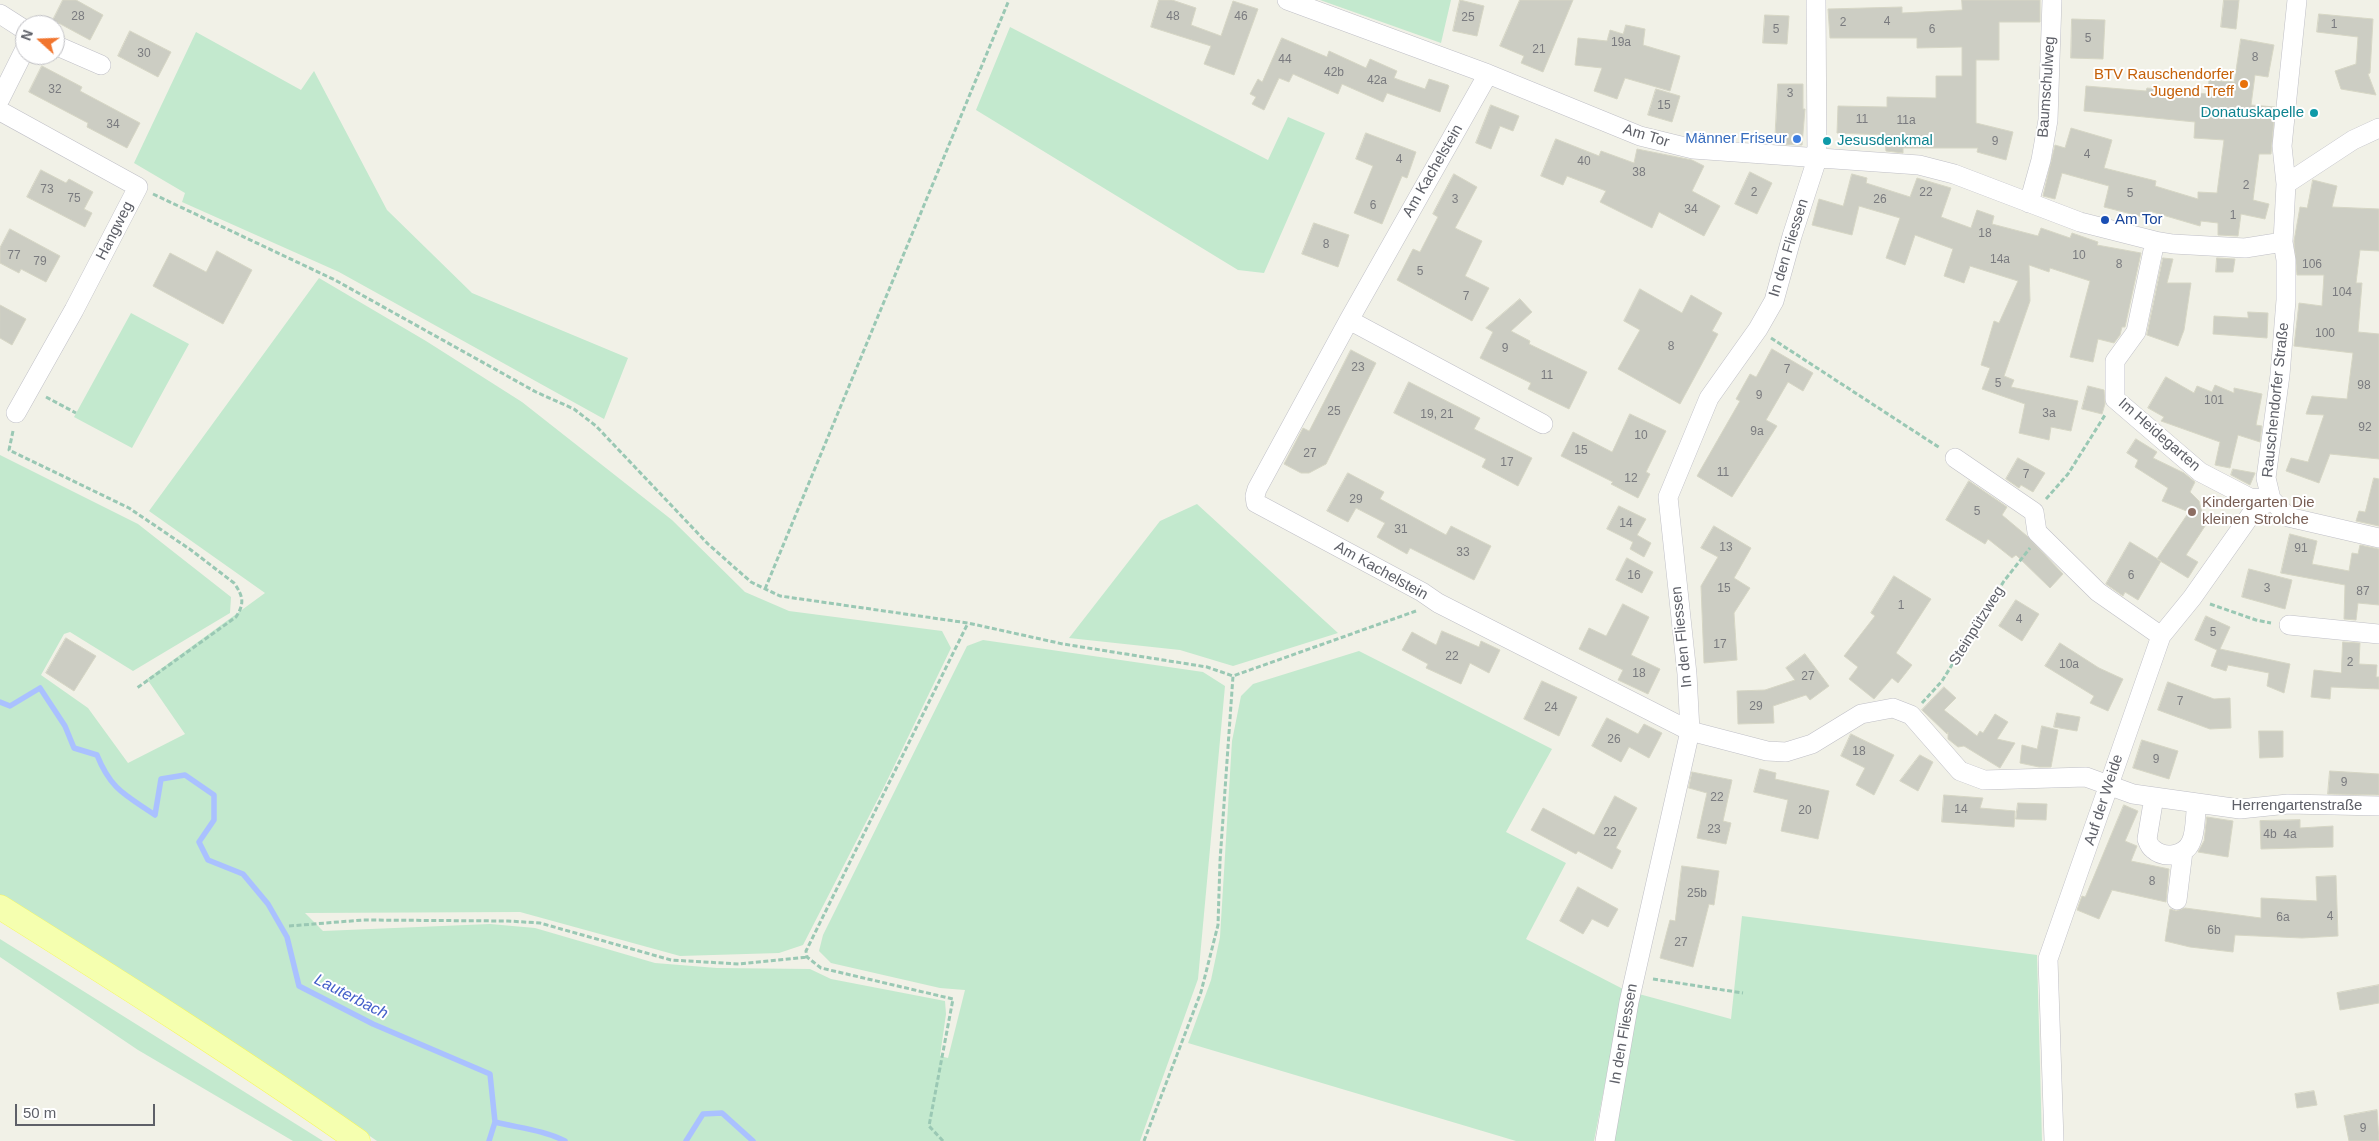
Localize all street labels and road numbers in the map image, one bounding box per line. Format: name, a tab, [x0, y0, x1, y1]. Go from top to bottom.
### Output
street label: Baumschulweg	[2034, 36, 2060, 138]
street label: Am Tor	[1621, 120, 1671, 152]
street label: Am Kachelstein	[1399, 121, 1467, 221]
street label: In den Fliessen	[1766, 197, 1812, 299]
street label: Hangweg	[93, 199, 137, 263]
street label: Rauschendorfer Straße	[2259, 322, 2293, 478]
street label: Im Heidegarten	[2114, 395, 2204, 475]
street label: Am Kachelstein	[1331, 538, 1431, 604]
street label: Steinpützweg	[1946, 583, 2008, 669]
street label: In den Fliessen	[1668, 585, 1696, 689]
street label: Auf der Weide	[2081, 752, 2127, 848]
street label: Herrengartenstraße	[2232, 797, 2362, 815]
street label: In den Fliessen	[1606, 982, 1642, 1086]

